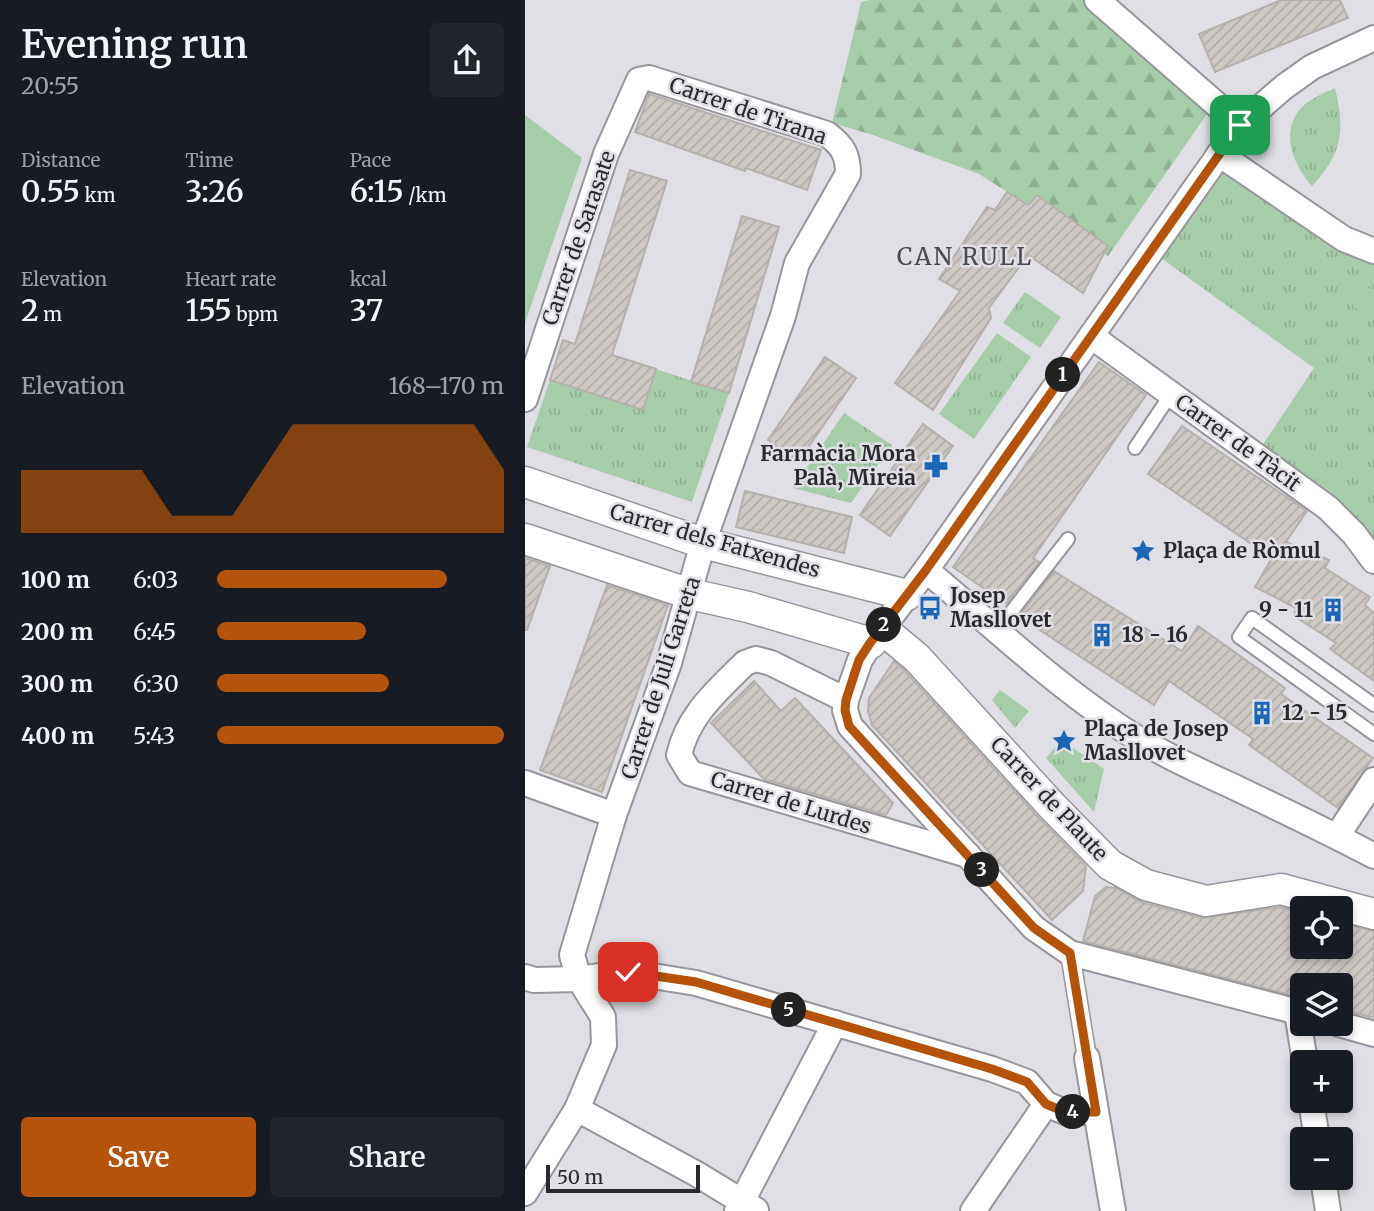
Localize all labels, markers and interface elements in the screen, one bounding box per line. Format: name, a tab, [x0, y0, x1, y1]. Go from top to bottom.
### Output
text: Evening run	[21, 21, 248, 68]
button: share	[430, 23, 504, 97]
text: 20:55	[21, 71, 79, 100]
street label: Carrer de Tirana	[666, 71, 831, 150]
pin	[1210, 95, 1270, 155]
icon: arrive	[1221, 106, 1259, 144]
street label: Carrer de Sarasate	[536, 147, 621, 329]
text: Distance	[21, 148, 100, 172]
text: Time	[185, 148, 234, 172]
text: Pace	[350, 148, 391, 172]
text: 0.55	[21, 172, 80, 210]
text: 3:26	[185, 172, 244, 210]
text: 6:15	[350, 172, 404, 210]
text: km	[80, 183, 116, 207]
text: /km	[404, 183, 447, 207]
district label: CAN RULL	[897, 241, 1033, 272]
text: Elevation	[21, 267, 107, 291]
text: Heart rate	[185, 267, 276, 291]
text: kcal	[350, 267, 387, 291]
text: 2	[21, 291, 39, 329]
text: 155	[185, 291, 232, 329]
text: 37	[350, 291, 383, 329]
text: m	[39, 302, 62, 326]
text: bpm	[232, 302, 278, 326]
pin: 1	[1045, 358, 1081, 392]
text: 1	[1058, 362, 1067, 386]
text: Elevation	[21, 371, 125, 400]
text: 168–170 m	[389, 371, 504, 400]
street label: Carrer de Tàcit	[1170, 388, 1306, 497]
place label: Farmàcia Mora Palà, Mireia	[760, 440, 916, 491]
pharmacy icon: Farmàcia Mora Palà, Mireia	[922, 452, 950, 480]
street label: Carrer dels Fatxendes	[607, 498, 823, 583]
place icon: Plaça de Ròmul	[1129, 537, 1157, 565]
place label: Plaça de Ròmul	[1163, 537, 1321, 564]
text: 100 m	[21, 565, 90, 594]
text: 6:03	[133, 565, 178, 594]
street label: Carrer de Juli Garreta	[615, 573, 706, 783]
place label: Josep Masllovet	[949, 582, 1052, 633]
bus stop icon: Josep Masllovet	[916, 594, 944, 622]
place label: 9 - 11	[1259, 596, 1313, 623]
building icon: 9 - 11	[1319, 596, 1347, 624]
pin: 2	[867, 608, 901, 642]
text: 2	[878, 612, 889, 636]
text: 200 m	[21, 617, 93, 646]
text: 6:45	[133, 617, 176, 646]
building icon: 18 - 16	[1088, 621, 1116, 649]
place label: 18 - 16	[1122, 621, 1188, 648]
text: 300 m	[21, 669, 93, 698]
text: 6:30	[133, 669, 179, 698]
building icon: 12 - 15	[1248, 699, 1276, 727]
place label: 12 - 15	[1282, 699, 1347, 726]
place label: Plaça de Josep Masllovet	[1084, 715, 1229, 766]
text: 400 m	[21, 721, 95, 750]
text: 5:43	[133, 721, 175, 750]
place icon: Plaça de Josep Masllovet	[1050, 727, 1078, 755]
street label: Carrer de Plaute	[985, 731, 1114, 866]
street label: Carrer de Lurdes	[708, 765, 875, 840]
pin: 3	[965, 852, 1000, 888]
text: 3	[976, 857, 987, 881]
map controls	[1290, 896, 1353, 1190]
button: locate	[1290, 896, 1353, 959]
pin	[598, 942, 658, 1002]
icon: check	[609, 953, 647, 991]
button: layers	[1290, 973, 1353, 1036]
pin: 5	[771, 992, 807, 1028]
text: 5	[783, 997, 794, 1021]
button: +	[1290, 1050, 1353, 1113]
pin: 4	[1055, 1094, 1091, 1130]
text: 4	[1066, 1099, 1079, 1123]
button: Save	[21, 1117, 256, 1197]
button: Share	[270, 1117, 504, 1197]
button: −	[1290, 1127, 1353, 1190]
scale bar	[546, 1162, 700, 1194]
text: 50 m	[557, 1165, 603, 1189]

